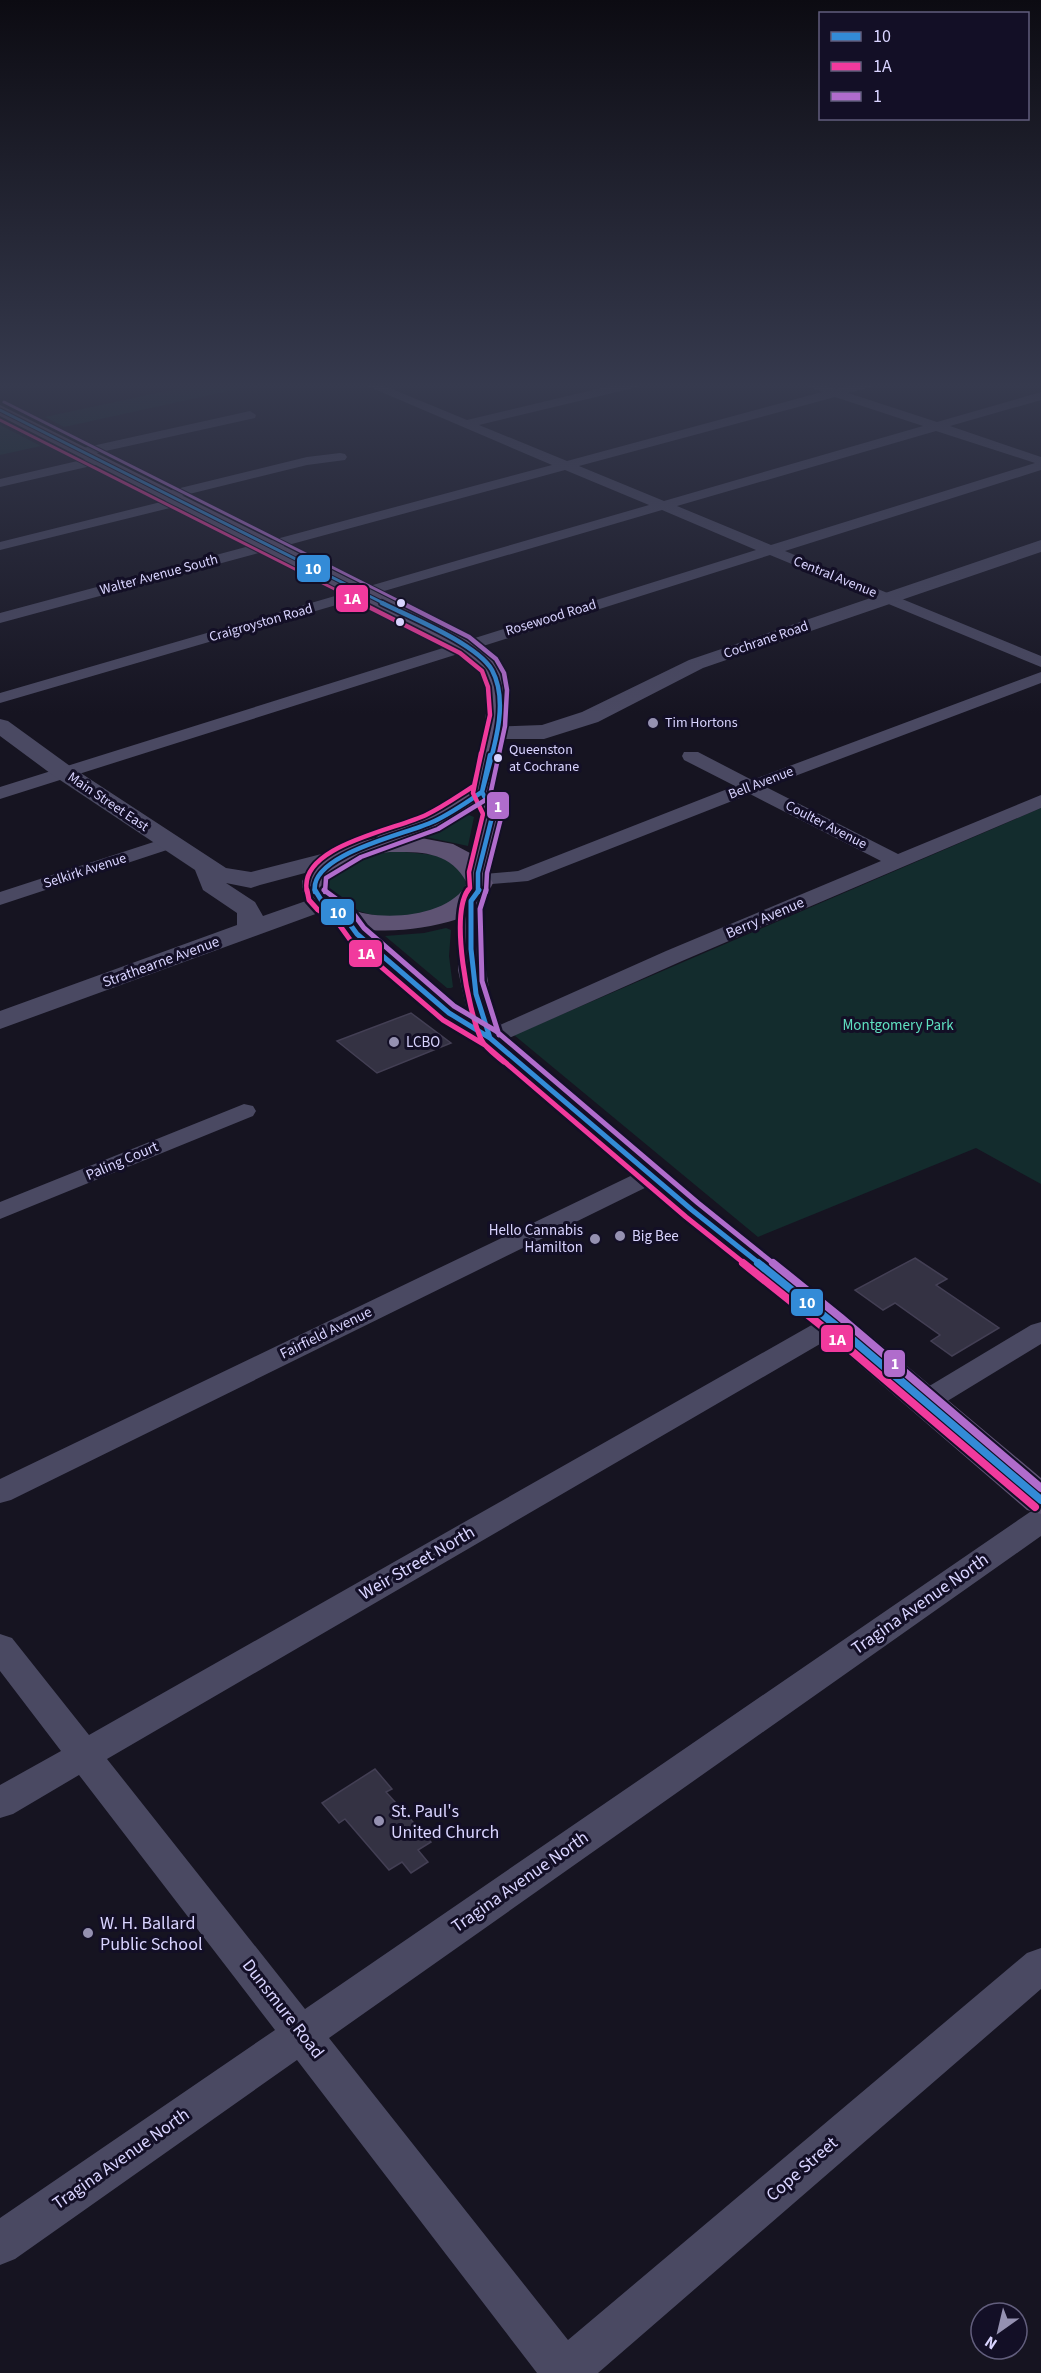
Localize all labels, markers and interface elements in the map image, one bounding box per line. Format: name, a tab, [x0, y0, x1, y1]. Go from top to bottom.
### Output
legend	[819, 12, 1029, 120]
text: 10	[873, 24, 891, 49]
text: 1A	[873, 54, 892, 79]
text: 1	[873, 84, 882, 109]
street label: Walter Avenue South	[98, 550, 220, 600]
street label: Central Avenue	[790, 551, 880, 603]
line badge: 10	[296, 554, 331, 583]
text: 10	[305, 558, 321, 580]
line badge: 1A	[335, 584, 369, 613]
text: 1A	[343, 588, 362, 610]
street label: Rosewood Road	[503, 595, 599, 641]
unlabelled marker	[395, 597, 407, 609]
street label: Craigroyston Road	[207, 599, 315, 647]
unlabelled marker	[394, 616, 406, 628]
street label: Cochrane Road	[721, 616, 811, 664]
place label: Tim Hortons	[665, 713, 738, 733]
marker: Tim Hortons	[646, 716, 660, 730]
place label: Queenston at Cochrane	[509, 740, 579, 777]
marker: Queenston at Cochrane	[492, 752, 504, 764]
street label: Bell Avenue	[726, 761, 796, 805]
street label: Main Street East	[64, 767, 153, 837]
line badge: 1	[486, 791, 510, 820]
text: 1	[494, 796, 502, 818]
street label: Coulter Avenue	[782, 796, 870, 854]
street label: Selkirk Avenue	[41, 848, 129, 894]
street label: Berry Avenue	[723, 892, 807, 944]
line badge: 10	[320, 898, 355, 926]
text: 10	[330, 902, 346, 924]
street label: Strathearne Avenue	[100, 931, 222, 993]
line badge: 1A	[348, 939, 383, 968]
text: 1A	[357, 943, 376, 965]
park label: Montgomery Park	[842, 1015, 954, 1036]
place label: LCBO	[406, 1032, 440, 1053]
marker: LCBO	[387, 1035, 401, 1049]
street label: Paling Court	[83, 1136, 161, 1186]
place label: Hello Cannabis Hamilton	[489, 1220, 583, 1258]
place label: Big Bee	[632, 1226, 679, 1247]
marker: Big Bee	[613, 1229, 627, 1243]
marker: Hello Cannabis Hamilton	[588, 1232, 602, 1246]
line badge: 10	[790, 1288, 824, 1317]
text: 10	[799, 1292, 815, 1314]
street label: Fairfield Avenue	[276, 1302, 376, 1364]
line badge: 1A	[820, 1324, 854, 1353]
text: 1A	[828, 1329, 847, 1351]
line badge: 1	[883, 1349, 906, 1378]
text: 1	[891, 1353, 899, 1375]
street label: Weir Street North	[355, 1520, 479, 1606]
street label: Tragina Avenue North	[846, 1547, 994, 1661]
place label: St. Paul's United Church	[391, 1799, 499, 1845]
marker: St. Paul's United Church	[372, 1814, 386, 1828]
street label: Tragina Avenue North	[446, 1825, 594, 1939]
place label: W. H. Ballard Public School	[100, 1911, 202, 1957]
marker: W. H. Ballard Public School	[81, 1926, 95, 1940]
street label: Dunsmure Road	[236, 1954, 330, 2064]
street label: Tragina Avenue North	[47, 2102, 195, 2216]
street label: Cope Street	[761, 2131, 843, 2207]
north arrow	[969, 2301, 1029, 2361]
text: N	[981, 2331, 1002, 2355]

